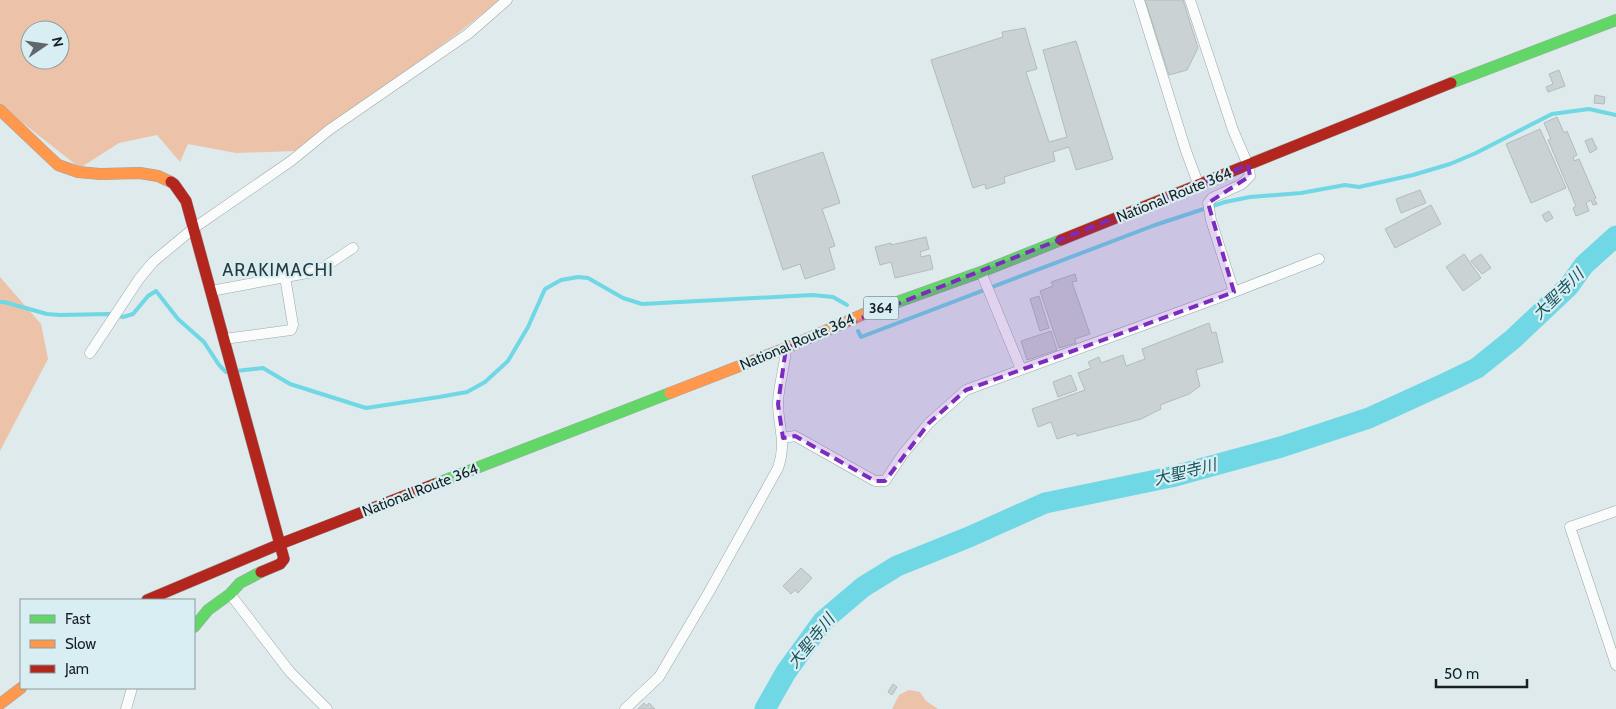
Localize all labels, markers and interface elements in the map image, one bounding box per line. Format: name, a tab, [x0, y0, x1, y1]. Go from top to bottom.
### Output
north arrow	[20, 20, 70, 70]
text: N	[48, 35, 68, 49]
street label: National Route 364	[1114, 164, 1235, 226]
district label: ARAKIMACHI	[222, 259, 334, 281]
water label: 大聖寺川	[1529, 263, 1589, 323]
road number: 364	[864, 296, 898, 320]
street label: National Route 364	[737, 310, 857, 374]
water label: 大聖寺川	[1152, 455, 1220, 489]
street label: National Route 364	[360, 459, 481, 520]
legend	[20, 599, 195, 689]
water label: 大聖寺川	[783, 609, 840, 672]
text: Fast	[65, 610, 90, 628]
text: Slow	[65, 635, 96, 653]
scale bar	[1436, 656, 1527, 688]
text: Jam	[64, 660, 89, 678]
text: 50 m	[1444, 665, 1479, 683]

